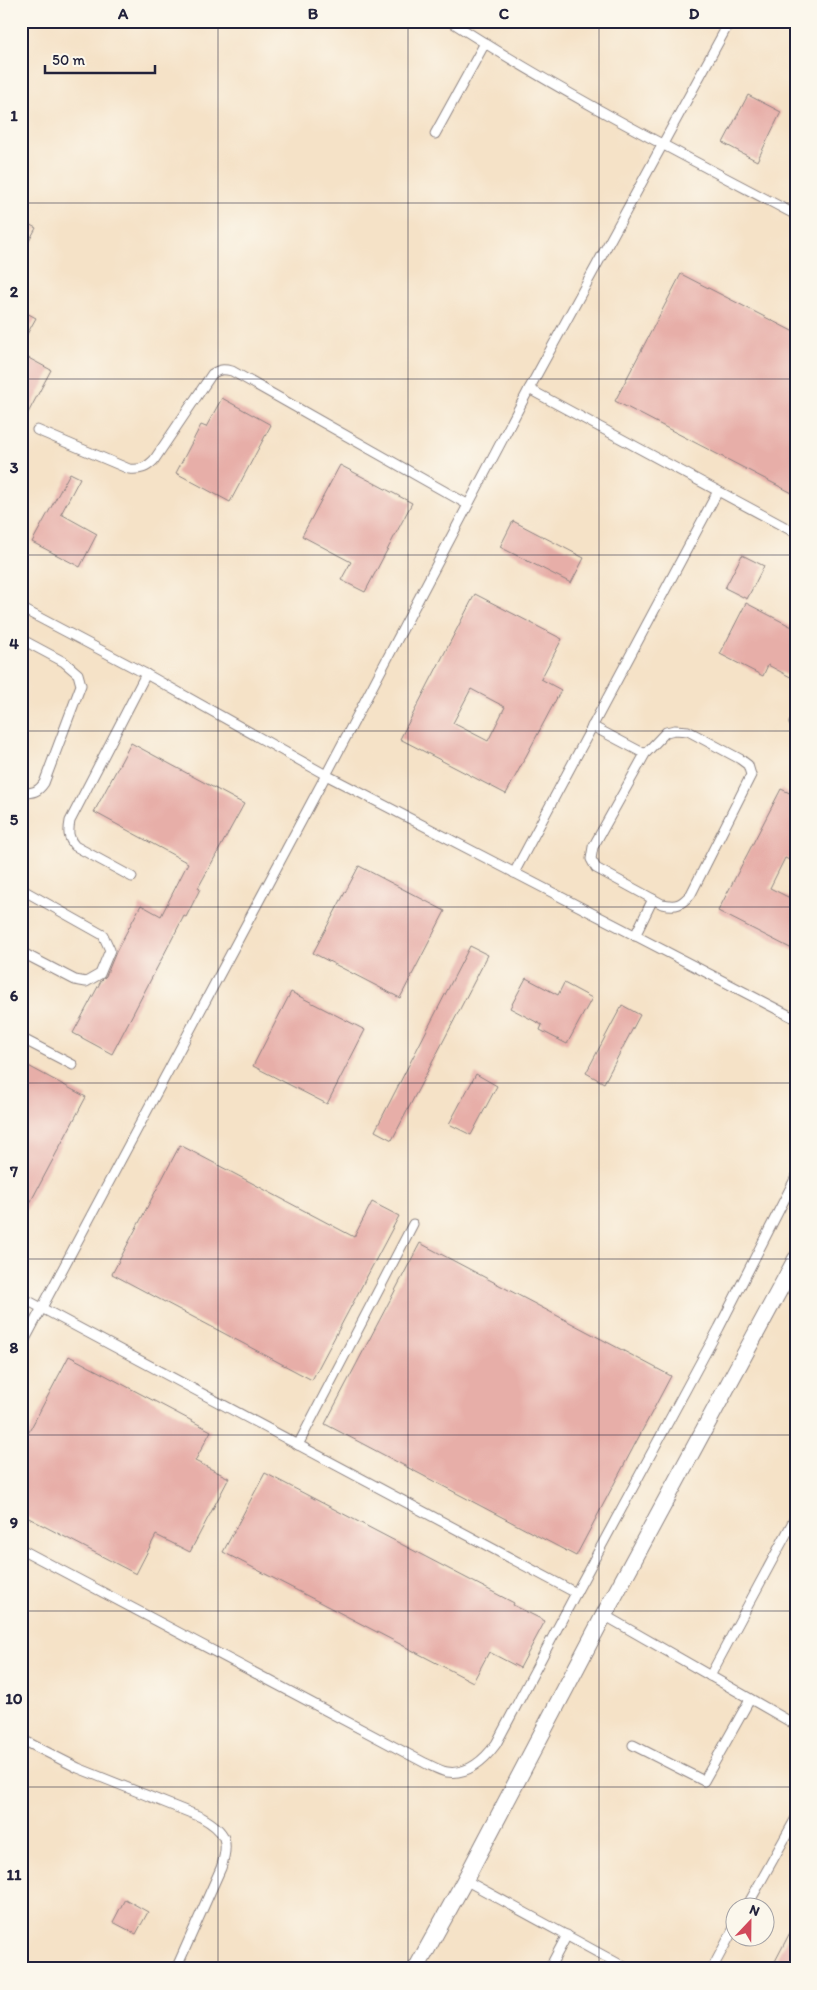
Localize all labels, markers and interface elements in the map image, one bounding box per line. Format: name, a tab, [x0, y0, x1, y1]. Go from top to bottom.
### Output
text: A	[117, 4, 129, 23]
text: B	[308, 4, 319, 23]
text: C	[499, 4, 510, 23]
text: D	[689, 4, 700, 23]
scale bar	[45, 42, 155, 74]
text: 50 m	[52, 51, 85, 69]
text: 1	[10, 106, 18, 125]
text: 2	[10, 282, 19, 301]
text: 3	[10, 458, 19, 477]
text: 4	[9, 634, 19, 653]
text: 5	[10, 810, 19, 829]
text: 6	[10, 986, 19, 1005]
text: 7	[9, 1162, 18, 1181]
text: 8	[10, 1338, 19, 1357]
text: 9	[10, 1513, 18, 1532]
text: 10	[5, 1689, 23, 1708]
text: 11	[7, 1865, 22, 1884]
north arrow	[724, 1898, 774, 1948]
text: N	[747, 1901, 762, 1920]

